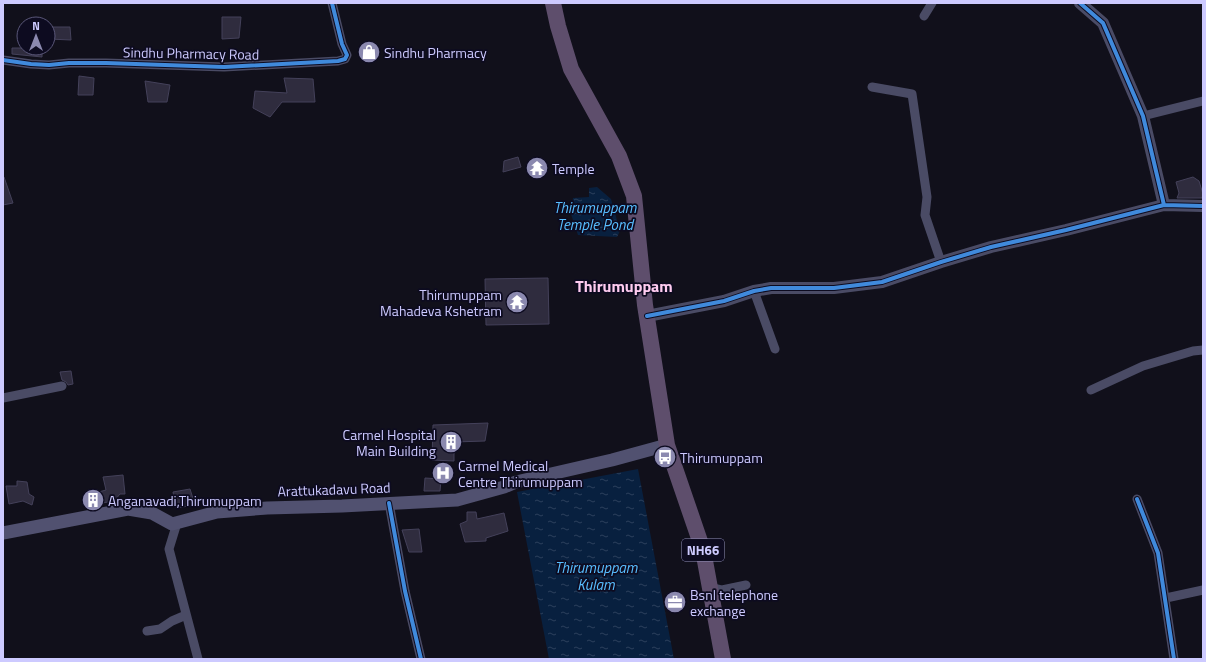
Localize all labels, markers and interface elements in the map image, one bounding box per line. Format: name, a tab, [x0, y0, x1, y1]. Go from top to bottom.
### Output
north arrow	[16, 16, 56, 56]
text: N	[32, 18, 40, 34]
shop icon: Sindhu Pharmacy	[356, 39, 382, 65]
street label: Sindhu Pharmacy Road	[123, 41, 259, 65]
place label: Sindhu Pharmacy	[384, 42, 487, 63]
temple icon: Temple	[524, 155, 550, 181]
place label: Temple	[552, 158, 595, 179]
water label: Thirumuppam Temple Pond	[553, 196, 637, 236]
district label: Thirumuppam	[575, 274, 673, 298]
place label: Thirumuppam Mahadeva Kshetram	[380, 284, 502, 321]
temple icon: Thirumuppam Mahadeva Kshetram	[504, 289, 530, 315]
place label: Carmel Hospital Main Building	[343, 424, 436, 461]
building icon: Carmel Hospital Main Building	[438, 429, 464, 455]
bus stop icon: Thirumuppam	[652, 444, 678, 470]
place label: Thirumuppam	[680, 447, 763, 468]
place label: Carmel Medical Centre Thirumuppam	[458, 455, 583, 492]
hospital icon: Carmel Medical Centre Thirumuppam	[430, 460, 456, 486]
street label: Arattukadavu Road	[277, 477, 391, 501]
building icon: Anganavadi,Thirumuppam	[80, 487, 106, 513]
place label: Anganavadi,Thirumuppam	[108, 490, 262, 511]
road number: NH66	[682, 539, 724, 561]
water label: Thirumuppam Kulam	[554, 556, 638, 596]
place label: Bsnl telephone exchange	[690, 584, 778, 621]
office icon: Bsnl telephone exchange	[662, 589, 688, 615]

